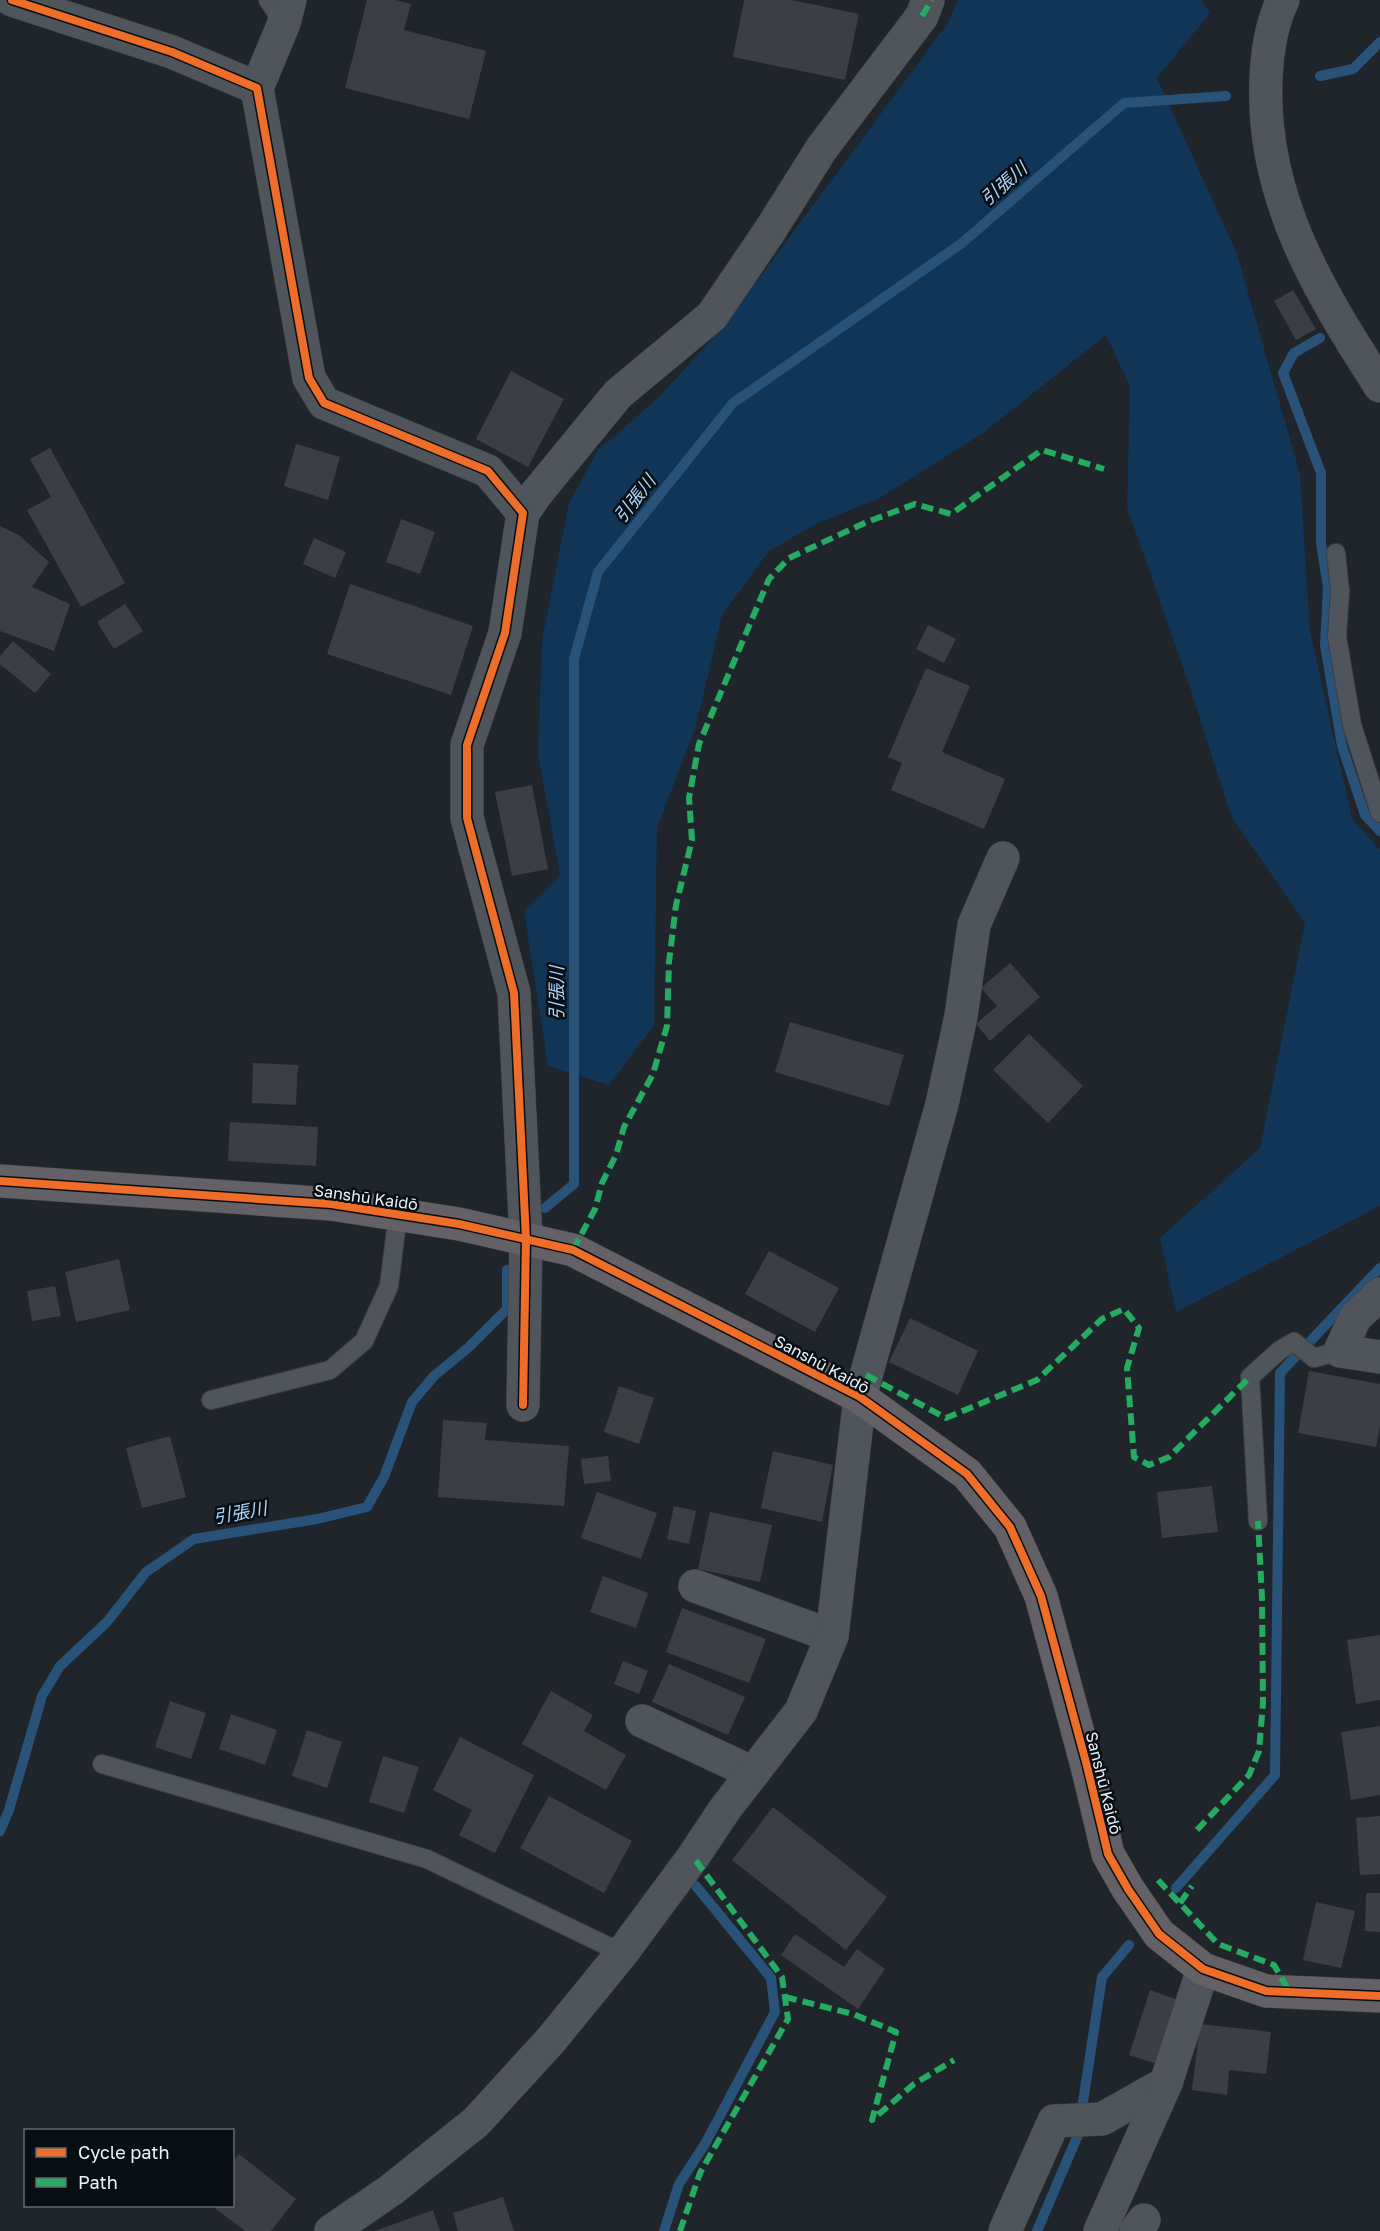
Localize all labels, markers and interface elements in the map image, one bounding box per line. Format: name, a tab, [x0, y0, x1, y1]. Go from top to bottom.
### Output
water label: 引張川	[976, 156, 1032, 209]
water label: 引張川	[609, 469, 661, 526]
water label: 引張川	[545, 964, 567, 1020]
street label: Sanshū Kaidō	[313, 1180, 419, 1214]
street label: Sanshū Kaidō	[771, 1331, 873, 1397]
water label: 引張川	[211, 1496, 270, 1528]
street label: Sanshū Kaidō	[1082, 1730, 1126, 1836]
legend	[24, 2129, 234, 2207]
text: Cycle path	[78, 2141, 170, 2163]
text: Path	[78, 2171, 118, 2193]

